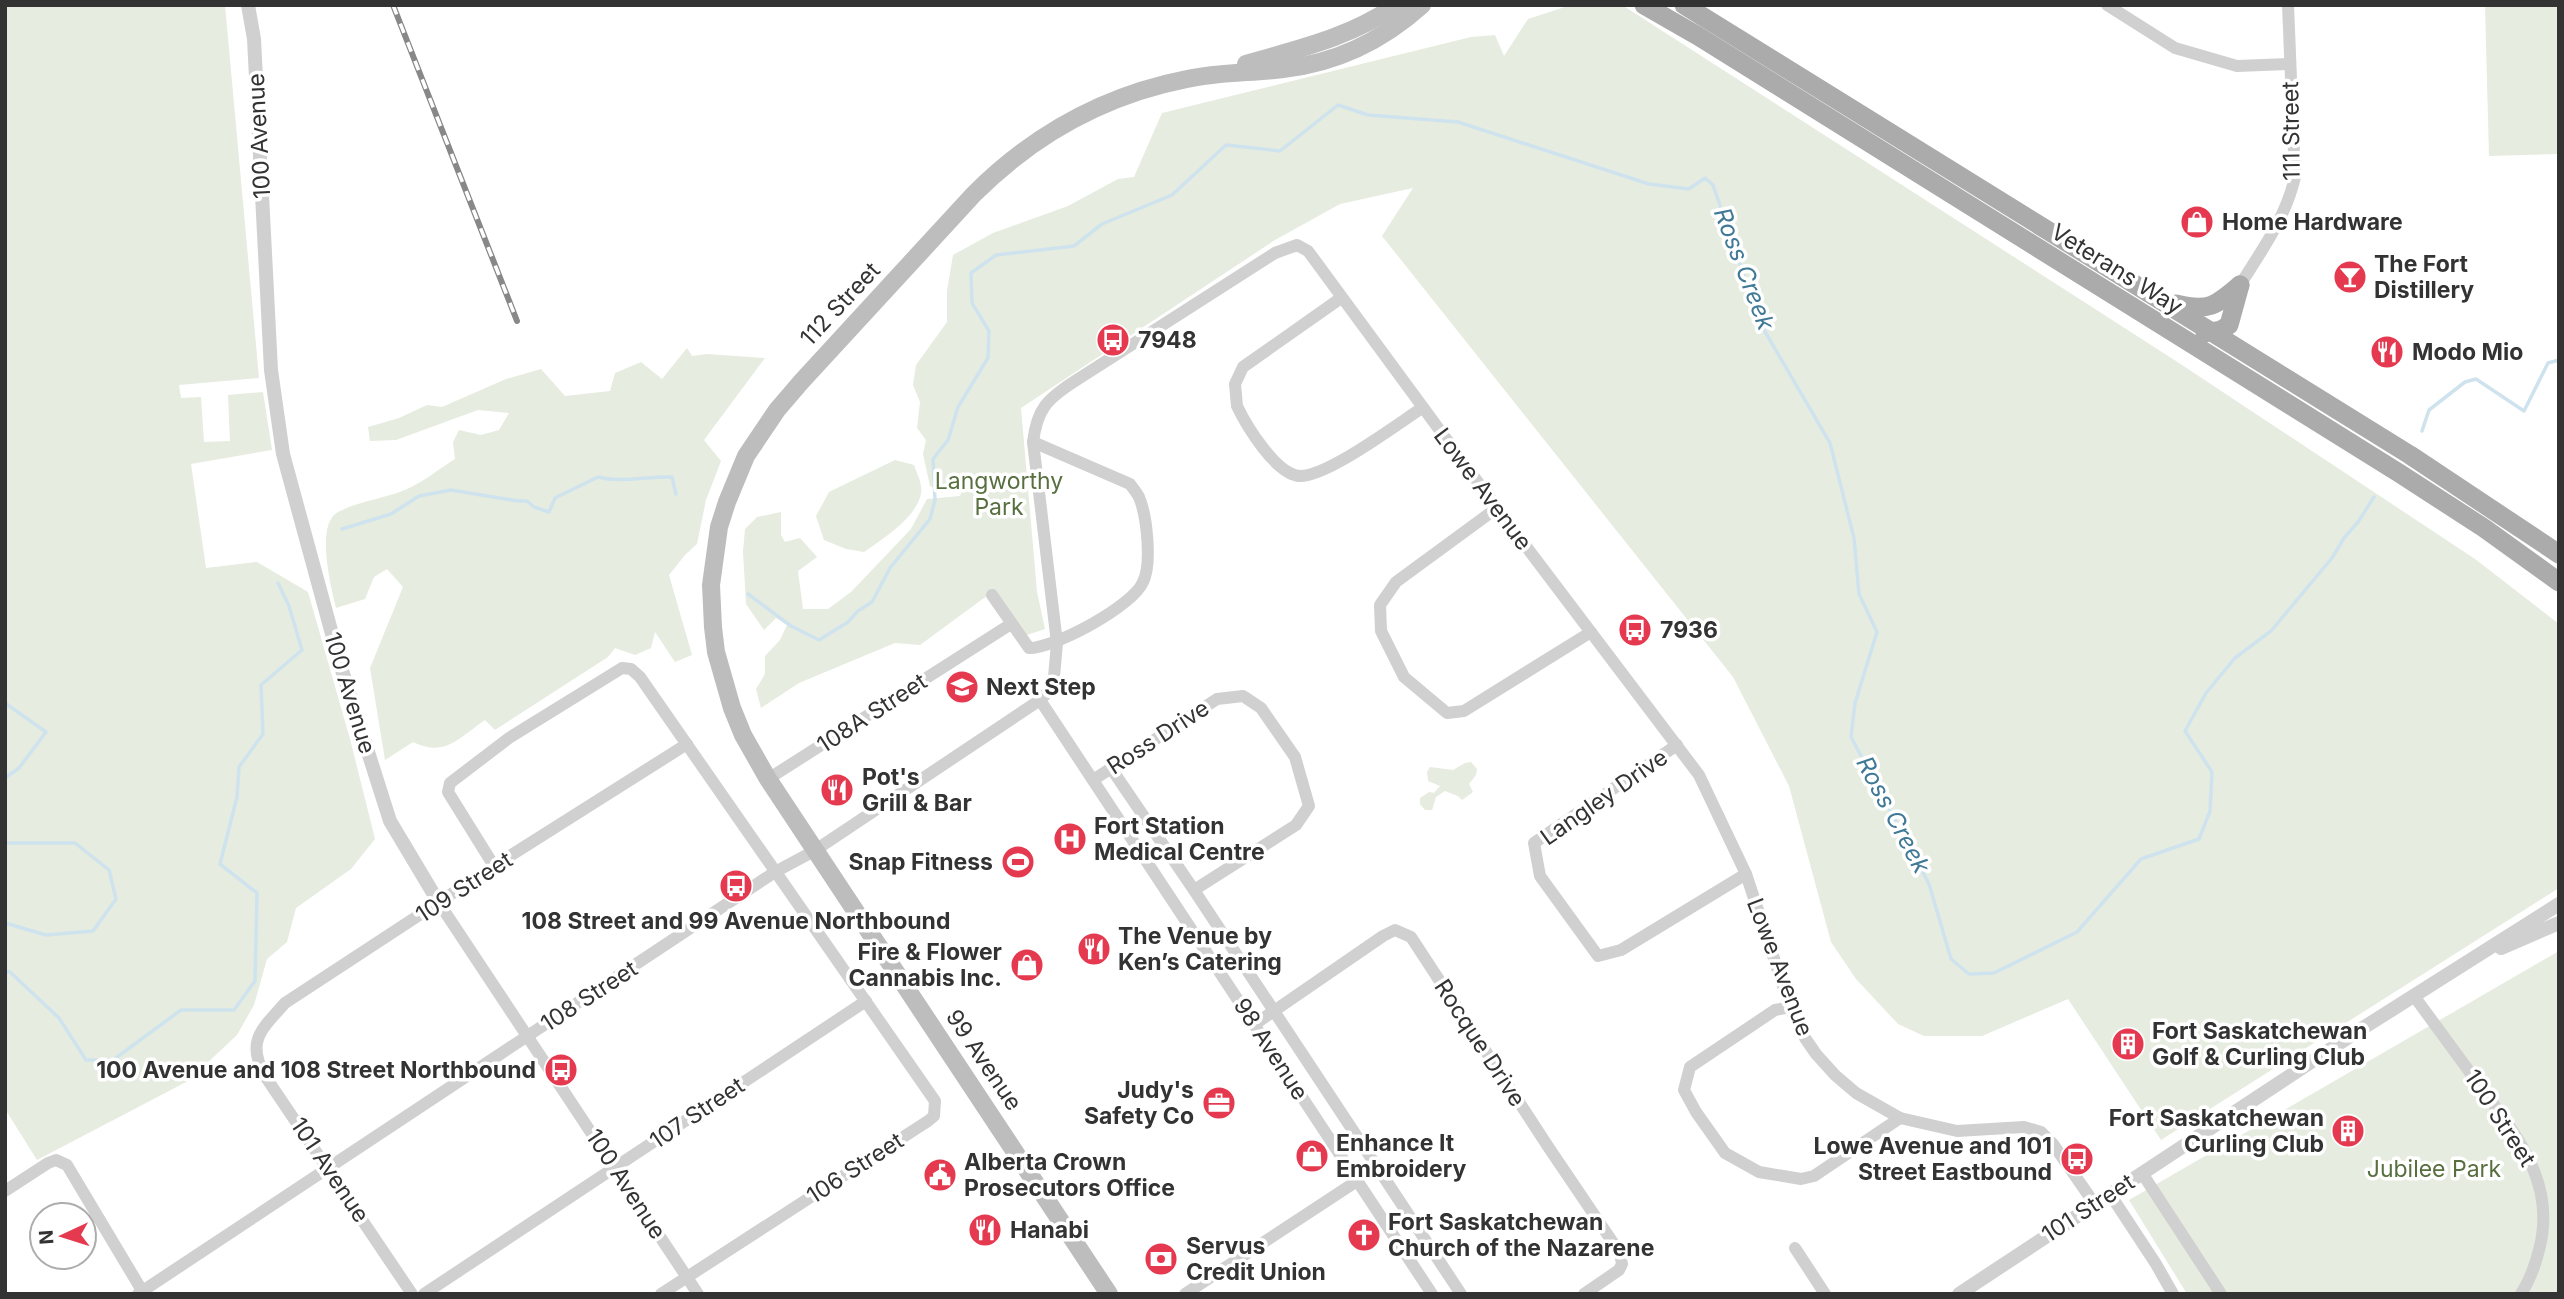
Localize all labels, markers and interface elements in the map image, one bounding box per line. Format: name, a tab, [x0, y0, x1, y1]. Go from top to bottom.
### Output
street label: 100 Avenue	[242, 73, 276, 199]
street label: 111 Street	[2276, 81, 2306, 181]
shop icon: Home Hardware	[2178, 203, 2216, 241]
water label: Ross Creek	[1708, 204, 1781, 335]
place label: Home Hardware	[2222, 208, 2403, 236]
street label: Veterans Way	[2046, 217, 2188, 321]
place label: The Fort Distillery	[2374, 250, 2474, 304]
street label: 112 Street	[794, 256, 886, 352]
bar icon: The Fort Distillery	[2331, 258, 2369, 296]
bus stop icon: 7948	[1094, 321, 1132, 359]
place label: 7948	[1138, 326, 1197, 354]
restaurant icon: Modo Mio	[2368, 333, 2406, 371]
place label: Modo Mio	[2412, 338, 2523, 366]
street label: Lowe Avenue	[1428, 422, 1538, 556]
park label: Langworthy Park	[935, 467, 1063, 521]
bus stop icon: 7936	[1616, 611, 1654, 649]
place label: 7936	[1660, 616, 1718, 644]
street label: 100 Avenue	[318, 629, 382, 757]
street label: 108A Street	[812, 667, 933, 759]
school or university icon: Next Step	[943, 668, 981, 706]
place label: Next Step	[986, 673, 1096, 701]
street label: Ross Drive	[1102, 694, 1214, 780]
street label: Langley Drive	[1535, 743, 1673, 851]
water label: Ross Creek	[1850, 751, 1937, 879]
place label: Pot's Grill & Bar	[862, 763, 972, 817]
restaurant icon: Pot's Grill & Bar	[818, 771, 856, 809]
place label: Fort Station Medical Centre	[1094, 812, 1265, 866]
hospital icon: Fort Station Medical Centre	[1051, 820, 1089, 858]
sports icon: Snap Fitness	[999, 843, 1037, 881]
street label: 109 Street	[410, 845, 518, 929]
place label: Snap Fitness	[848, 848, 993, 876]
bus stop icon: 108 Street and 99 Avenue Northbound	[717, 867, 755, 905]
street label: Lowe Avenue	[1741, 894, 1819, 1040]
place label: 108 Street and 99 Avenue Northbound	[522, 907, 950, 935]
place label: The Venue by Ken’s Catering	[1118, 922, 1282, 976]
restaurant icon: The Venue by Ken’s Catering	[1075, 930, 1113, 968]
place label: Fire & Flower Cannabis Inc.	[849, 938, 1002, 992]
shop icon: Fire & Flower Cannabis Inc.	[1008, 946, 1046, 984]
street label: 108 Street	[535, 954, 643, 1038]
street label: Rocque Drive	[1428, 974, 1532, 1112]
street label: 98 Avenue	[1228, 993, 1314, 1105]
street label: 99 Avenue	[940, 1004, 1028, 1116]
place label: Fort Saskatchewan Golf & Curling Club	[2152, 1017, 2367, 1071]
building icon: Fort Saskatchewan Golf & Curling Club	[2109, 1025, 2147, 1063]
bus stop icon: 100 Avenue and 108 Street Northbound	[542, 1051, 580, 1089]
place label: 100 Avenue and 108 Street Northbound	[96, 1056, 536, 1084]
street label: 100 Street	[2458, 1064, 2542, 1172]
street label: 107 Street	[644, 1071, 750, 1155]
place label: Judy's Safety Co	[1084, 1076, 1194, 1130]
office icon: Judy's Safety Co	[1200, 1084, 1238, 1122]
place label: Fort Saskatchewan Curling Club	[2109, 1104, 2324, 1158]
street label: 101 Avenue	[285, 1112, 375, 1228]
building icon: Fort Saskatchewan Curling Club	[2329, 1112, 2367, 1150]
street label: 100 Avenue	[580, 1124, 672, 1244]
street label: 106 Street	[801, 1126, 909, 1210]
place label: Enhance It Embroidery	[1336, 1129, 1467, 1183]
place label: Lowe Avenue and 101 Street Eastbound	[1813, 1132, 2052, 1186]
shop icon: Enhance It Embroidery	[1293, 1137, 1331, 1175]
bus stop icon: Lowe Avenue and 101 Street Eastbound	[2058, 1140, 2096, 1178]
place label: Alberta Crown Prosecutors Office	[964, 1148, 1175, 1202]
park label: Jubilee Park	[2367, 1155, 2502, 1183]
public building icon: Alberta Crown Prosecutors Office	[921, 1156, 959, 1194]
street label: 101 Street	[2037, 1168, 2140, 1248]
north arrow	[28, 1201, 98, 1271]
place label: Fort Saskatchewan Church of the Nazarene	[1388, 1208, 1654, 1262]
restaurant icon: Hanabi	[966, 1211, 1004, 1249]
place label: Hanabi	[1010, 1216, 1089, 1244]
church icon: Fort Saskatchewan Church of the Nazarene	[1345, 1216, 1383, 1254]
text: N	[35, 1229, 59, 1245]
place label: Servus Credit Union	[1186, 1232, 1326, 1286]
bank icon: Servus Credit Union	[1142, 1240, 1180, 1278]

